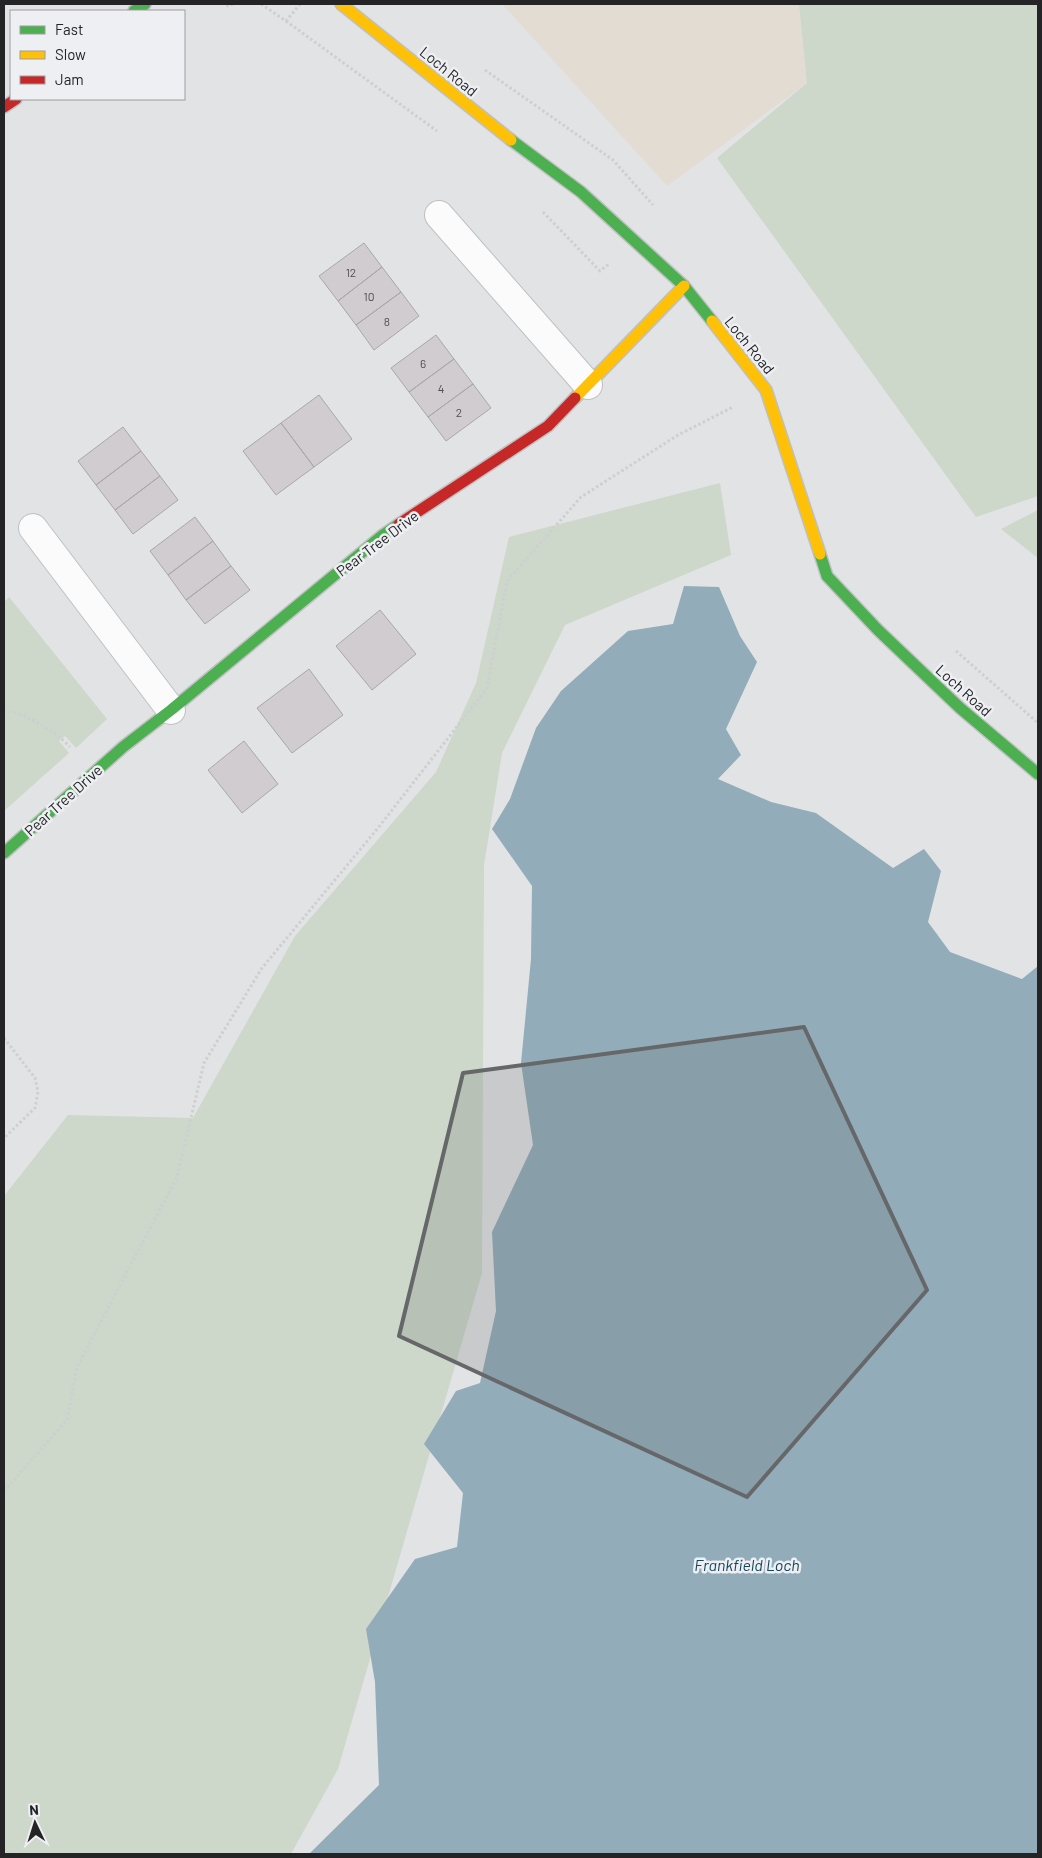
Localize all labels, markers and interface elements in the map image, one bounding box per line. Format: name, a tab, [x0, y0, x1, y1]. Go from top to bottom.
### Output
legend	[10, 10, 185, 100]
text: Fast	[55, 20, 83, 38]
street label: Loch Road	[417, 42, 481, 100]
text: Slow	[55, 45, 86, 63]
text: Jam	[55, 70, 84, 88]
house number: 12	[346, 265, 356, 279]
house number: 10	[364, 289, 374, 303]
street label: Loch Road	[721, 313, 779, 377]
house number: 8	[384, 314, 390, 328]
house number: 6	[420, 356, 426, 370]
house number: 4	[438, 381, 444, 395]
house number: 2	[456, 405, 462, 419]
street label: Pear Tree Drive	[332, 506, 422, 580]
street label: Loch Road	[932, 660, 996, 720]
street label: Pear Tree Drive	[20, 760, 106, 840]
water label: Frankfield Loch	[694, 1555, 800, 1574]
north arrow	[10, 1798, 60, 1848]
text: N	[29, 1801, 39, 1818]

